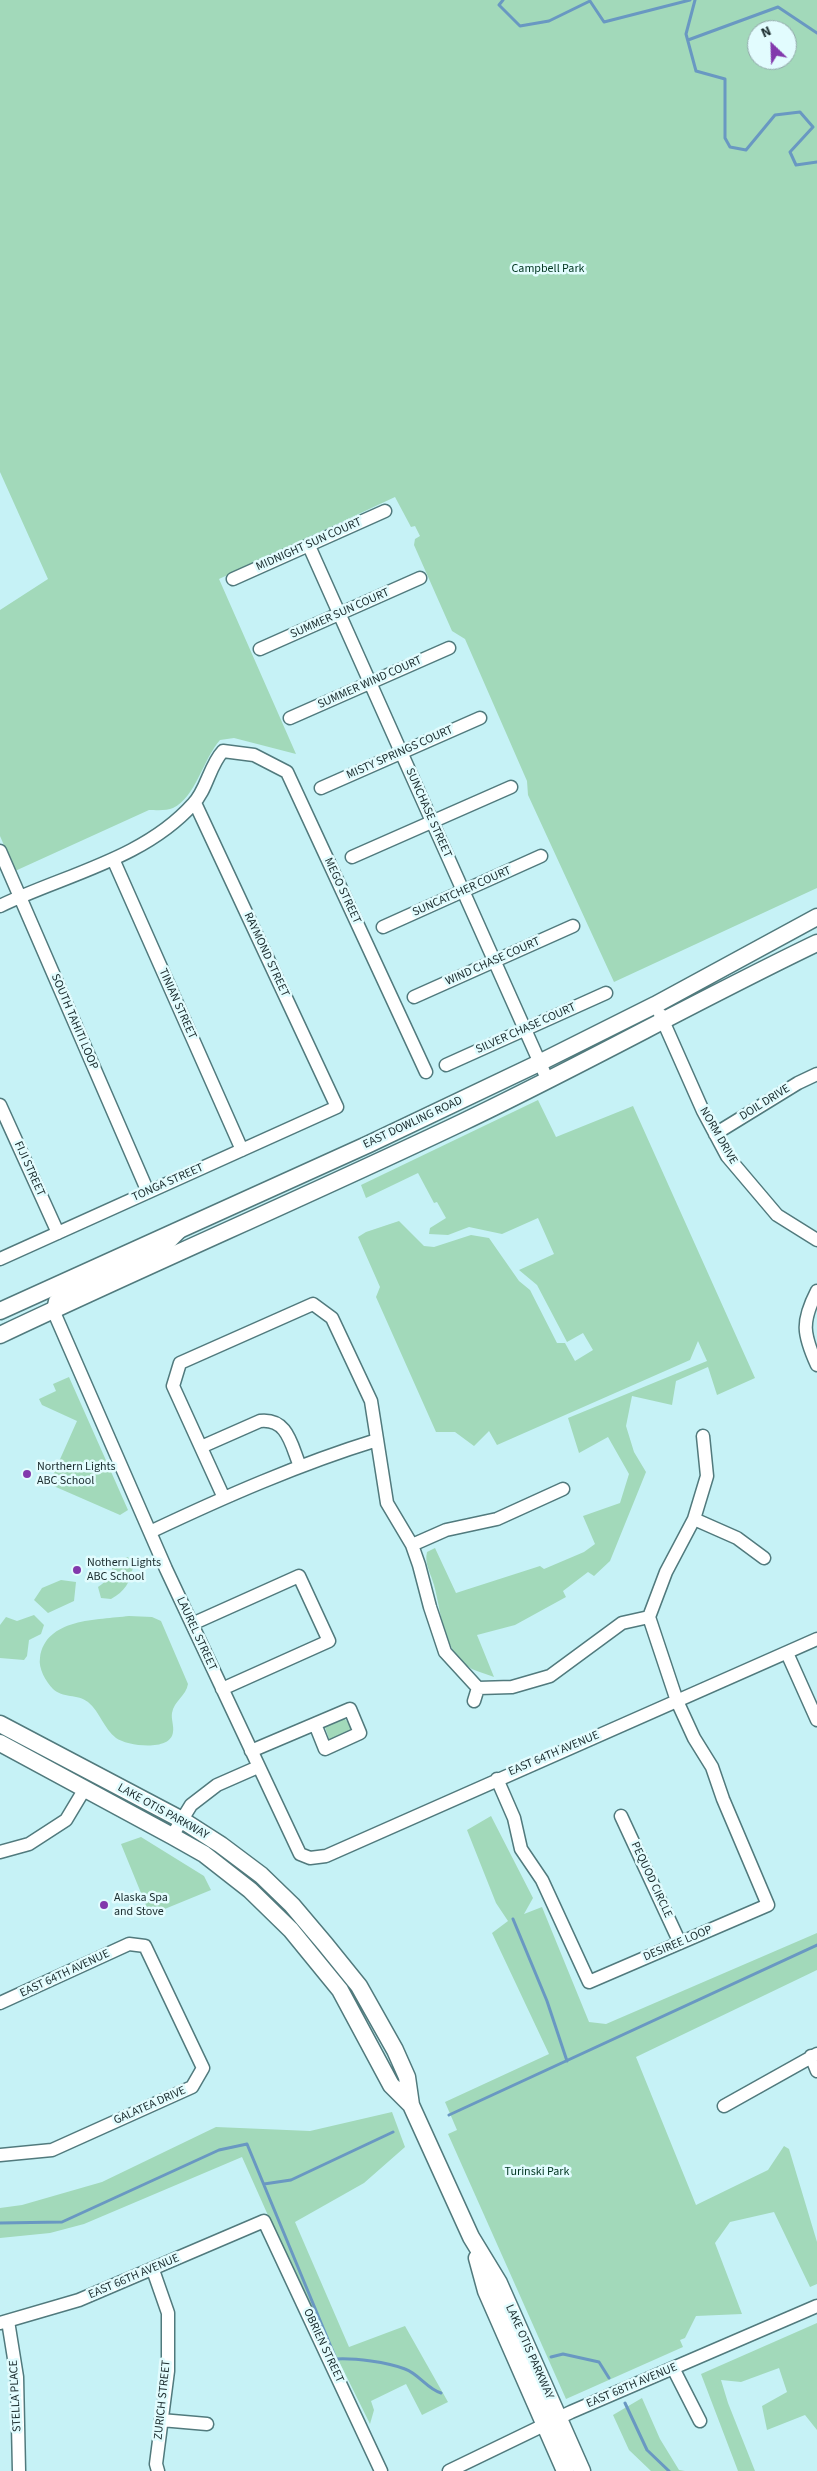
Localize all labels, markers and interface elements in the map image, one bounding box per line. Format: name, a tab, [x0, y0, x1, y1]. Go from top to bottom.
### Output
north arrow	[747, 20, 797, 70]
text: N	[758, 21, 775, 43]
park label: Campbell Park	[511, 262, 585, 276]
street label: MIDNIGHT SUN COURT	[254, 515, 364, 575]
street label: SUMMER SUN COURT	[288, 586, 392, 642]
street label: SUMMER WIND COURT	[316, 654, 424, 712]
street label: MISTY SPRINGS COURT	[345, 723, 455, 783]
street label: SUNCHASE STREET	[402, 766, 454, 860]
street label: MEGO STREET	[320, 856, 364, 926]
street label: SUNCATCHER COURT	[411, 864, 513, 920]
street label: RAYMOND STREET	[240, 910, 292, 1000]
street label: WIND CHASE COURT	[444, 935, 542, 989]
street label: TINIAN STREET	[155, 966, 199, 1042]
street label: SOUTH TAHITI LOOP	[47, 972, 101, 1072]
street label: SILVER CHASE COURT	[474, 1000, 578, 1058]
street label: DOIL DRIVE	[737, 1082, 793, 1124]
street label: EAST DOWLING ROAD	[361, 1094, 465, 1152]
street label: NORM DRIVE	[696, 1105, 740, 1167]
street label: FIJI STREET	[10, 1139, 48, 1199]
street label: TONGA STREET	[130, 1161, 206, 1205]
place label: Northern Lights ABC School	[37, 1460, 115, 1488]
marker: Northern Lights ABC School	[21, 1468, 33, 1480]
place label: Nothern Lights ABC School	[87, 1556, 161, 1584]
marker: Nothern Lights ABC School	[71, 1564, 83, 1576]
street label: LAUREL STREET	[173, 1595, 219, 1673]
street label: EAST 64TH AVENUE	[506, 1728, 602, 1780]
street label: LAKE OTIS PARKWAY	[115, 1781, 211, 1843]
street label: PEQUOD CIRCLE	[627, 1840, 675, 1920]
place label: Alaska Spa and Stove	[114, 1891, 168, 1919]
marker: Alaska Spa and Stove	[98, 1899, 110, 1911]
street label: DESIREE LOOP	[641, 1923, 715, 1965]
street label: EAST 64TH AVENUE	[18, 1947, 112, 2001]
street label: GALATEA DRIVE	[112, 2084, 188, 2128]
park label: Turinski Park	[505, 2165, 569, 2179]
street label: EAST 66TH AVENUE	[86, 2251, 182, 2303]
street label: LAKE OTIS PARKWAY	[502, 2302, 556, 2402]
street label: OBRIEN STREET	[300, 2307, 346, 2385]
street label: STELLA PLACE	[7, 2360, 25, 2432]
street label: ZURICH STREET	[152, 2360, 174, 2440]
street label: EAST 68TH AVENUE	[584, 2360, 680, 2412]

